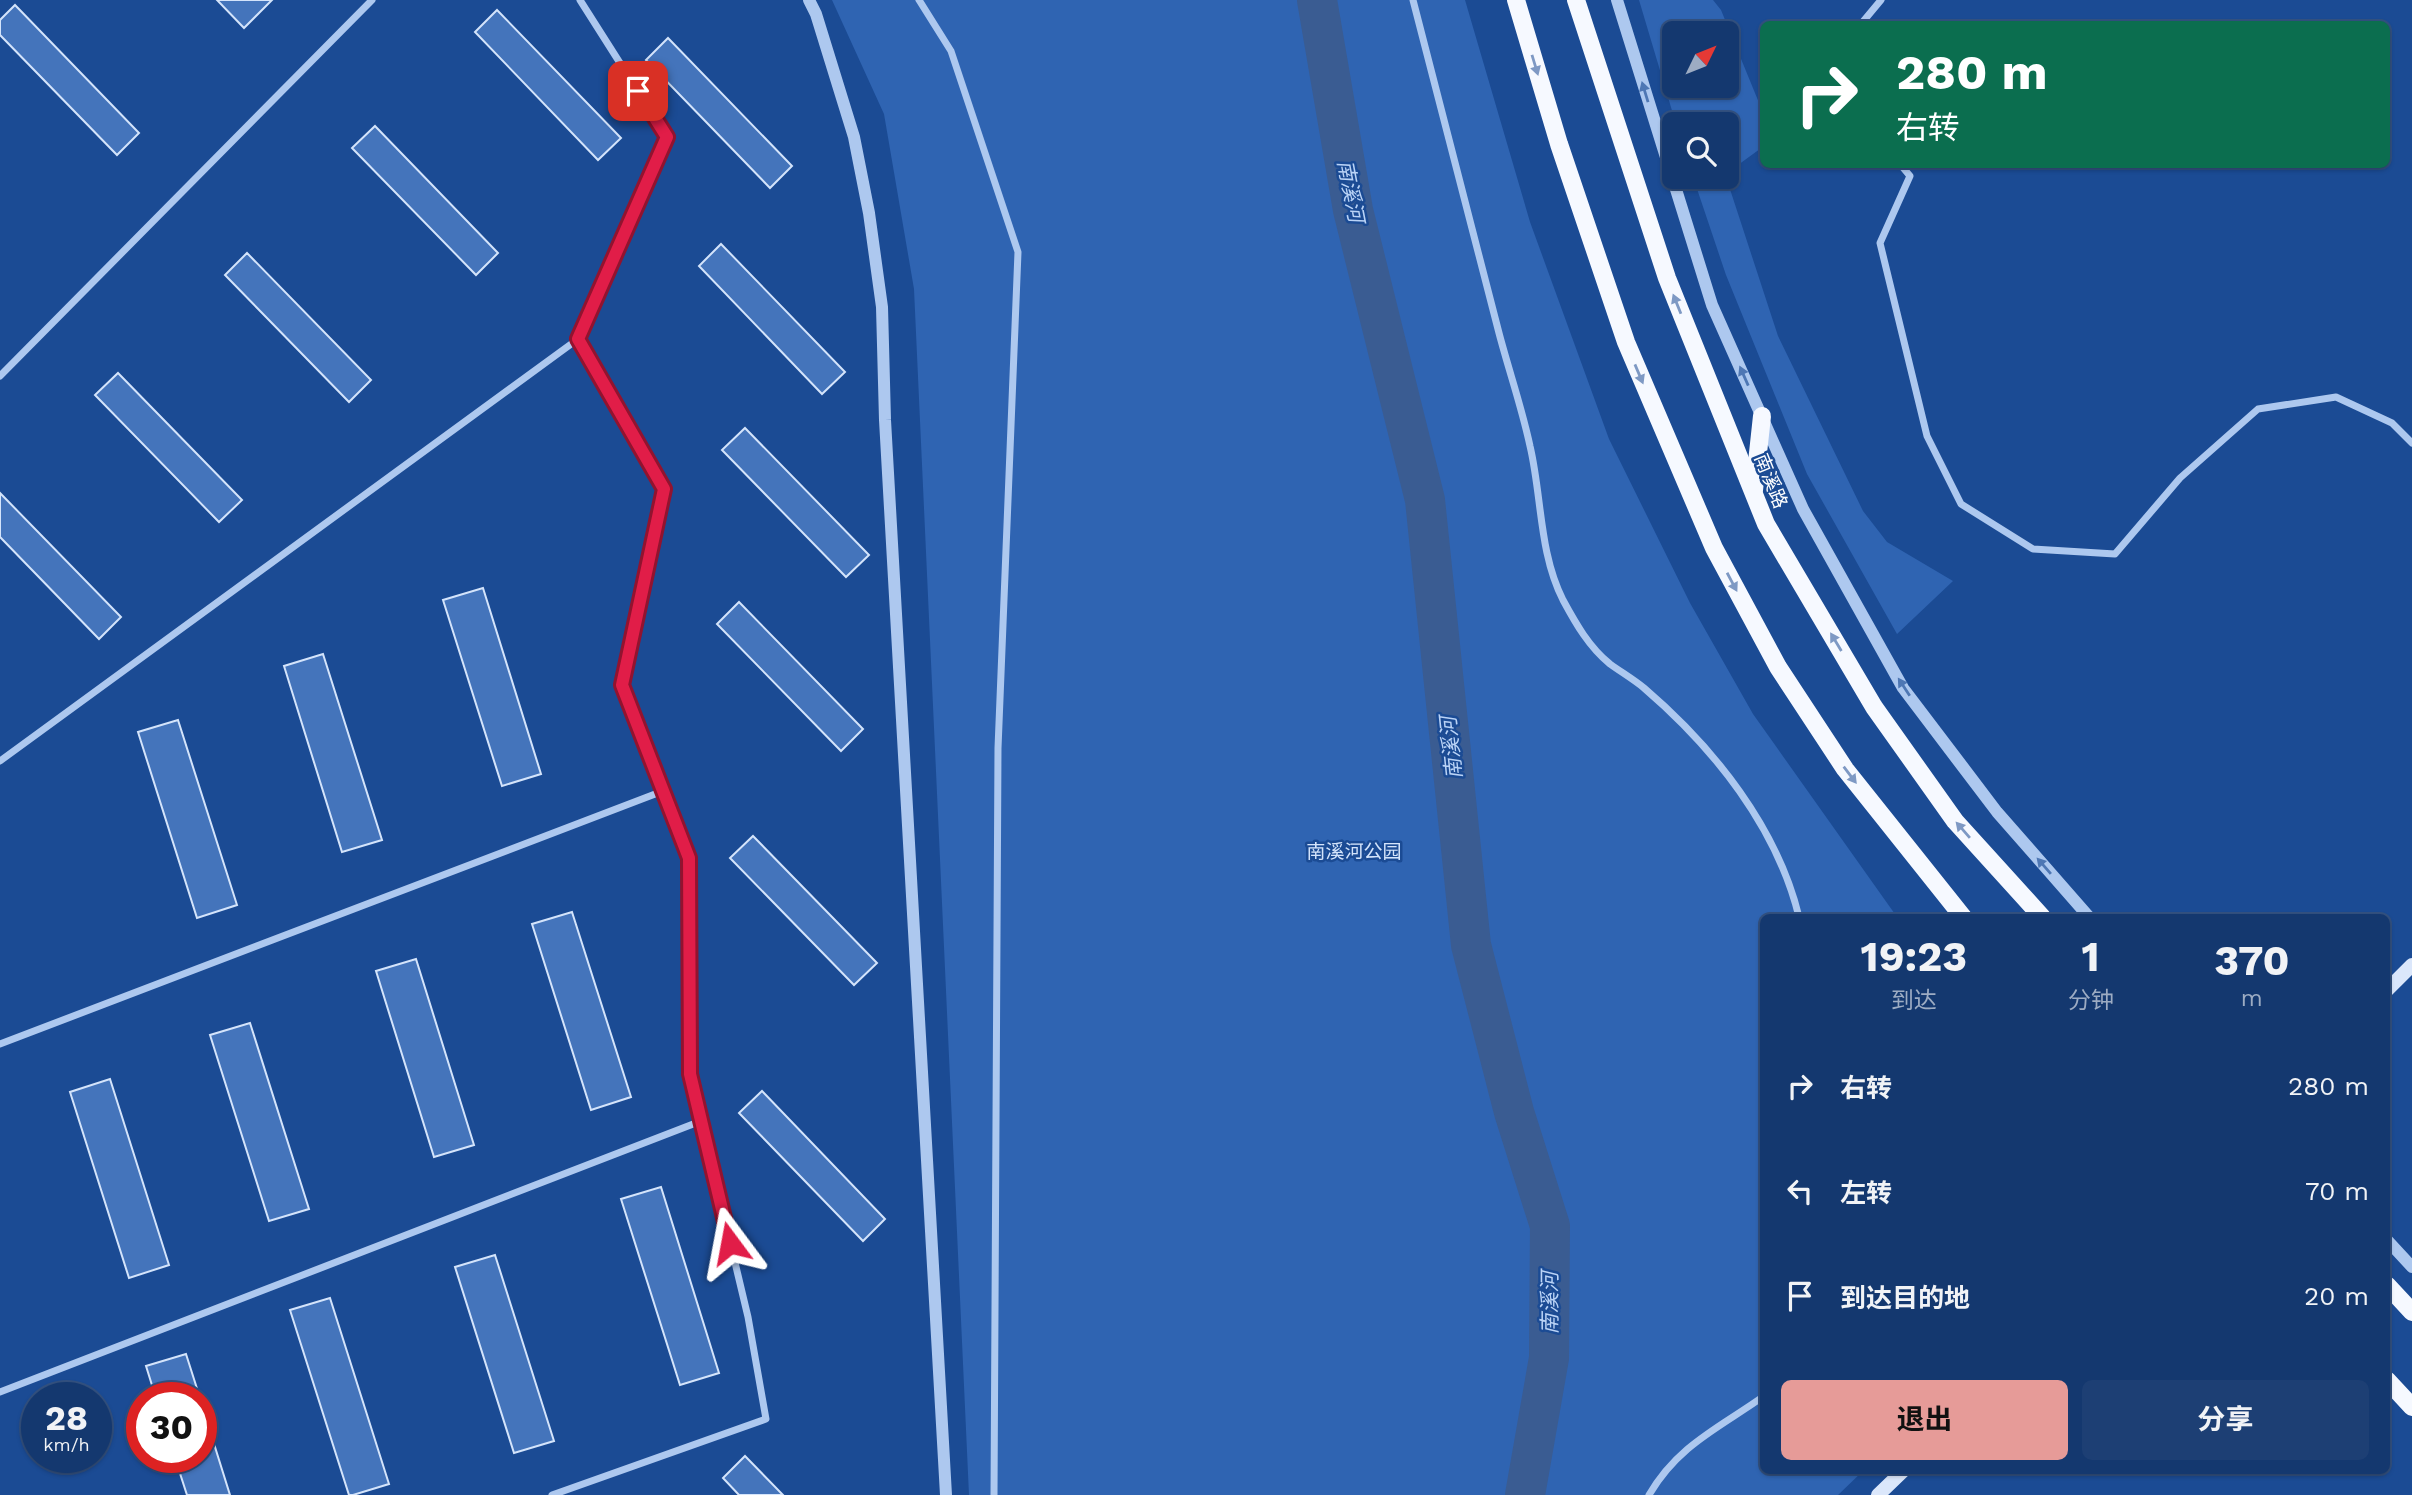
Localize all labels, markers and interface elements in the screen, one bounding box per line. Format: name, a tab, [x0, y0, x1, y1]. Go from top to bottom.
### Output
north arrow	[1662, 21, 1740, 98]
map controls	[1662, 21, 1739, 189]
text: 280 m	[1896, 43, 2048, 101]
icon: right	[1781, 49, 1872, 140]
one-way arrow	[1531, 55, 1541, 76]
pin	[608, 61, 668, 121]
icon: arrive	[619, 72, 657, 110]
one-way arrow	[1640, 81, 1650, 102]
text: 右转	[1896, 109, 1960, 147]
button: search	[1662, 112, 1739, 189]
water label: 南溪河	[1333, 158, 1370, 228]
one-way arrow	[1672, 293, 1683, 314]
one-way arrow	[1634, 363, 1645, 384]
one-way arrow	[1738, 366, 1750, 386]
street label: 南溪路	[1750, 450, 1792, 512]
one-way arrow	[1725, 572, 1737, 592]
one-way arrow	[1830, 632, 1842, 652]
one-way arrow	[1897, 677, 1910, 697]
water label: 南溪河	[1435, 711, 1467, 781]
one-way arrow	[1843, 766, 1857, 784]
one-way arrow	[1955, 821, 1971, 839]
park label: 南溪河公园	[1306, 840, 1402, 863]
one-way arrow	[2036, 857, 2052, 875]
text: 19:23	[1861, 932, 1967, 981]
text: 1	[2082, 932, 2100, 981]
text: 370	[2214, 936, 2289, 985]
text: m	[2241, 985, 2263, 1012]
text: 到达	[1891, 987, 1937, 1014]
text: 分钟	[2068, 987, 2114, 1014]
icon: right	[1781, 1067, 1819, 1105]
text: 280 m	[2288, 1071, 2369, 1101]
text: 右转	[1840, 1073, 1892, 1103]
icon: left	[1781, 1172, 1819, 1210]
text: 70 m	[2305, 1176, 2369, 1206]
text: 左转	[1840, 1178, 1892, 1208]
position arrow	[693, 1206, 767, 1280]
water label: 南溪河	[1537, 1268, 1562, 1335]
icon: arrive	[1781, 1277, 1819, 1315]
text: 20 m	[2304, 1281, 2369, 1311]
text: 到达目的地	[1840, 1283, 1970, 1313]
button: 退出	[1781, 1380, 2068, 1460]
button: 分享	[2082, 1380, 2369, 1460]
speed limit sign: 30	[126, 1382, 217, 1473]
text: 28	[45, 1397, 88, 1439]
text: km/h	[43, 1434, 90, 1455]

